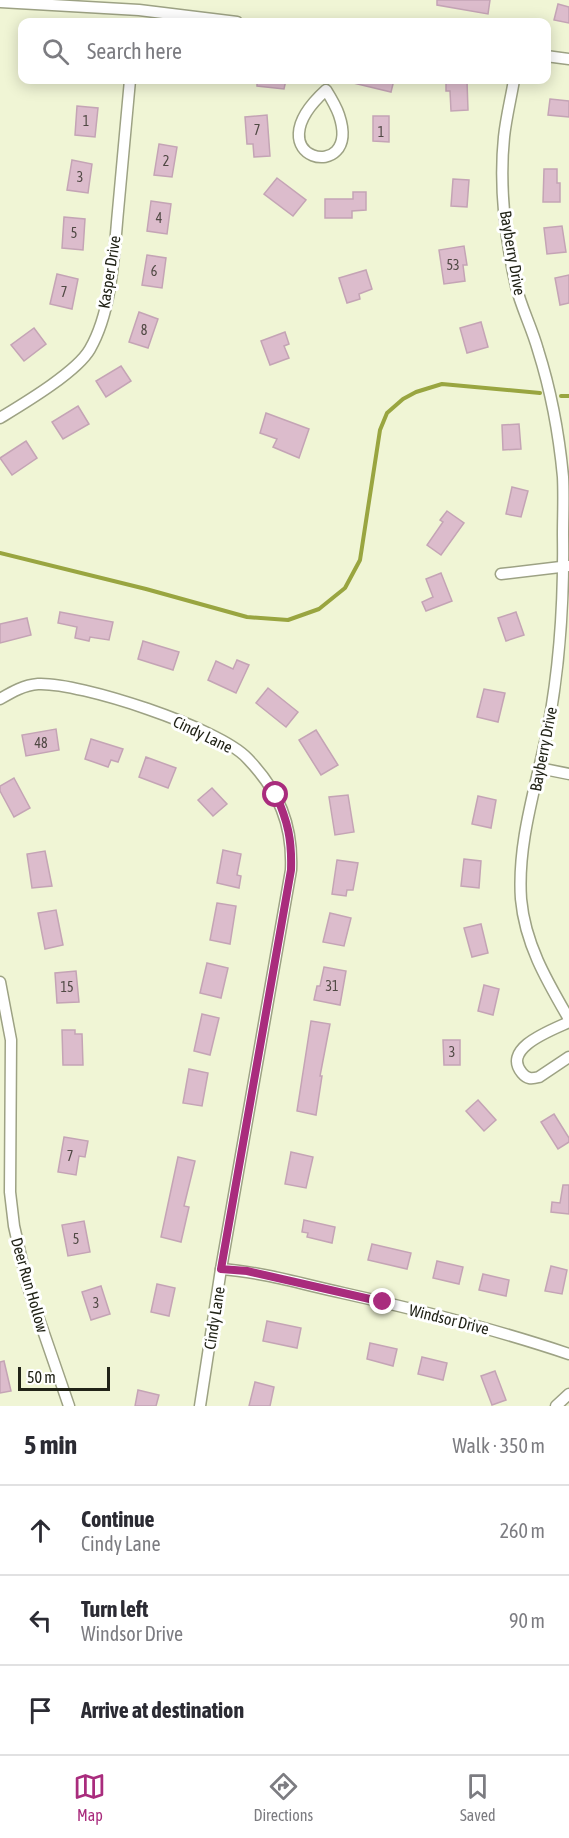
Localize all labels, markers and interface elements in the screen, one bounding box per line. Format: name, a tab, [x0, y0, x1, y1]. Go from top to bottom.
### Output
search box	[18, 18, 551, 84]
icon: search	[39, 35, 72, 68]
text: Search here	[87, 38, 182, 64]
house number: 1	[83, 113, 89, 129]
house number: 7	[254, 122, 260, 138]
house number: 1	[378, 124, 384, 140]
house number: 2	[163, 153, 169, 169]
house number: 3	[77, 169, 83, 185]
street label: Bayberry Drive	[496, 209, 529, 297]
house number: 4	[156, 210, 163, 226]
house number: 5	[71, 225, 77, 241]
street label: Kasper Drive	[94, 234, 125, 310]
house number: 53	[446, 257, 460, 273]
house number: 6	[151, 263, 158, 279]
house number: 7	[61, 284, 67, 300]
house number: 8	[141, 322, 148, 338]
street label: Bayberry Drive	[526, 705, 561, 793]
street label: Cindy Lane	[170, 712, 236, 757]
house number: 48	[34, 735, 48, 751]
route start	[262, 781, 288, 807]
house number: 31	[325, 978, 339, 994]
house number: 15	[60, 979, 74, 995]
house number: 3	[449, 1044, 455, 1060]
house number: 7	[67, 1148, 73, 1164]
house number: 5	[73, 1231, 79, 1247]
street label: Deer Run Hollow	[8, 1235, 52, 1335]
street label: Cindy Lane	[200, 1285, 229, 1351]
route end	[369, 1288, 395, 1314]
house number: 3	[93, 1295, 99, 1311]
street label: Windsor Drive	[407, 1300, 491, 1338]
scale bar	[18, 1364, 110, 1392]
text: 50 m	[27, 1368, 56, 1386]
text: 5 min	[24, 1430, 77, 1460]
text: Walk · 350 m	[453, 1434, 545, 1457]
text: Continue	[81, 1506, 155, 1532]
icon: ahead	[24, 1514, 57, 1547]
text: 260 m	[500, 1519, 545, 1542]
text: Cindy Lane	[81, 1532, 161, 1555]
text: Turn left	[81, 1596, 148, 1622]
icon: left	[24, 1604, 57, 1637]
text: 90 m	[509, 1609, 545, 1632]
text: Windsor Drive	[81, 1622, 183, 1645]
icon: arrive	[24, 1694, 57, 1727]
text: Arrive at destination	[81, 1697, 244, 1723]
tab: Map	[73, 1770, 106, 1824]
tab: Directions	[253, 1770, 313, 1824]
tab: Saved	[460, 1770, 495, 1824]

